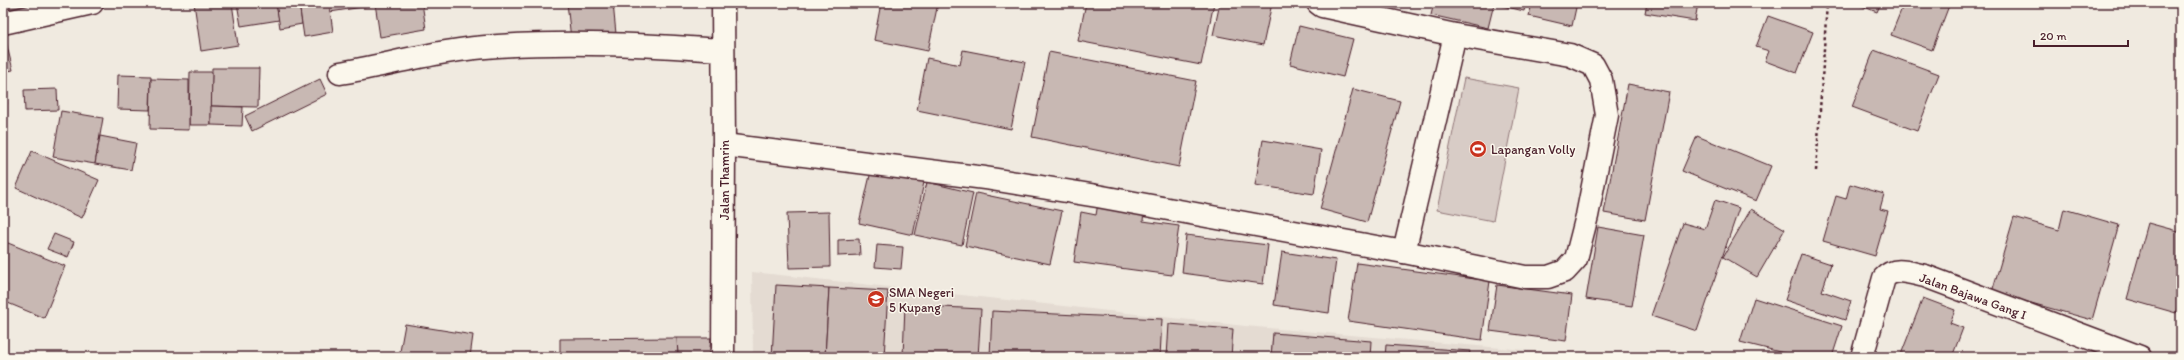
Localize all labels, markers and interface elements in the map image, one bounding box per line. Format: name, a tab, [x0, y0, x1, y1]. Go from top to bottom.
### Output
scale bar	[2034, 22, 2128, 48]
text: 20 m	[2040, 29, 2067, 43]
street label: Jalan Thamrin	[717, 139, 732, 220]
sports icon: Lapangan Volly	[1468, 139, 1488, 159]
place label: Lapangan Volly	[1491, 142, 1575, 157]
street label: Jalan Bajawa Gang I	[1917, 270, 2029, 322]
place label: SMA Negeri 5 Kupang	[889, 285, 954, 315]
school or university icon: SMA Negeri 5 Kupang	[866, 289, 886, 309]

